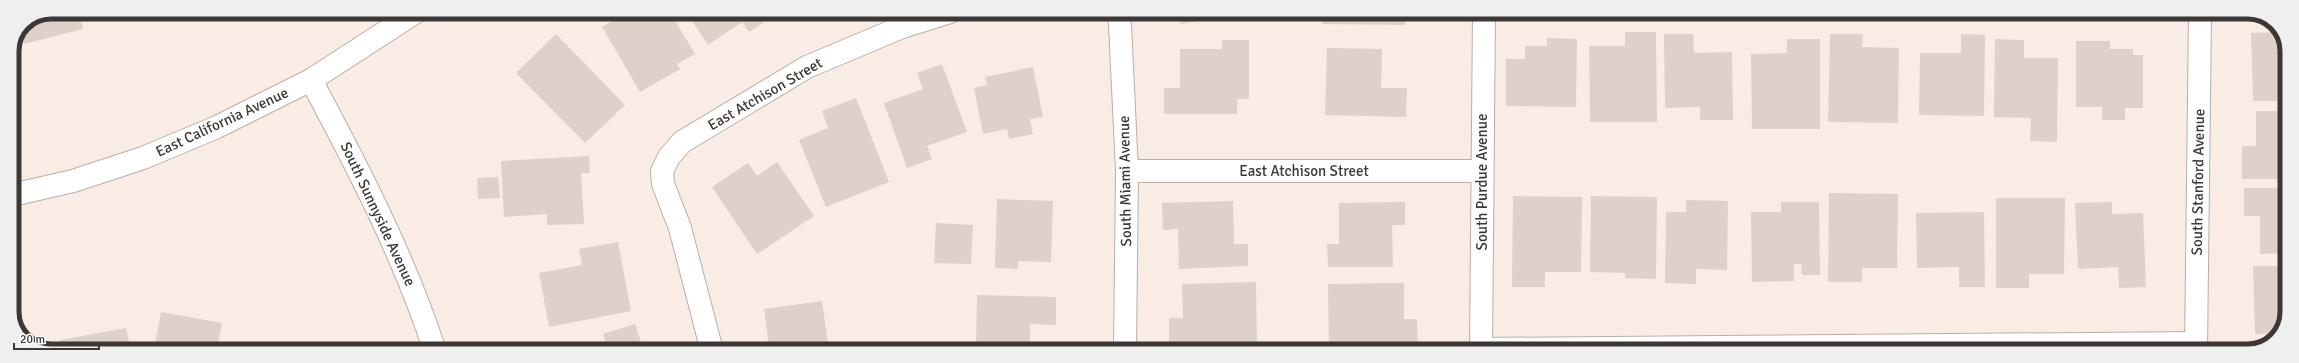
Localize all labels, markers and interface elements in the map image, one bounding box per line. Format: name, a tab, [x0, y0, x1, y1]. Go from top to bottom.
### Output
street label: East Atchison Street	[704, 54, 826, 134]
street label: East California Avenue	[153, 83, 291, 161]
street label: South Stanford Avenue	[2188, 109, 2208, 255]
street label: South Purdue Avenue	[1473, 114, 1491, 250]
street label: South Miami Avenue	[1115, 115, 1135, 247]
street label: South Sunnyside Avenue	[337, 139, 419, 289]
street label: East Atchison Street	[1239, 162, 1369, 180]
scale bar	[14, 325, 99, 351]
text: 20 m	[20, 332, 45, 347]

